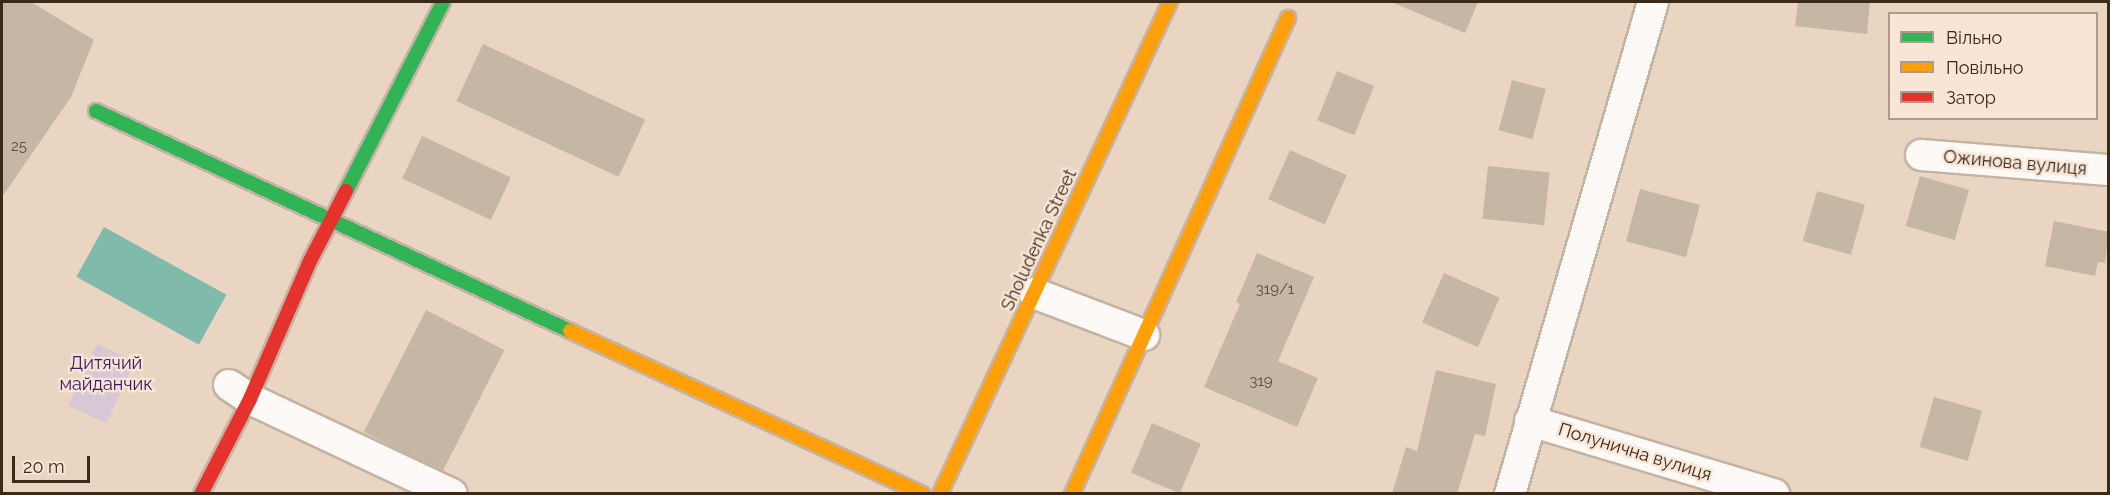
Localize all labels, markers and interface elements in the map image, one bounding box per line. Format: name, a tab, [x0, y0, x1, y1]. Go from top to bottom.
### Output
legend	[1888, 12, 2098, 120]
text: Вільно	[1946, 27, 2002, 48]
text: Повільно	[1946, 57, 2023, 78]
text: Затор	[1946, 87, 1996, 108]
house number: 25	[11, 138, 27, 156]
street label: Ожинова вулиця	[1942, 146, 2088, 180]
street label: Sholudenka Street	[997, 166, 1081, 314]
house number: 319/1	[1256, 281, 1294, 299]
park label: Дитячий майданчик	[59, 353, 153, 395]
house number: 319	[1249, 373, 1273, 391]
street label: Полунична вулиця	[1556, 418, 1714, 486]
scale bar	[15, 444, 93, 482]
text: 20 m	[23, 456, 65, 477]

